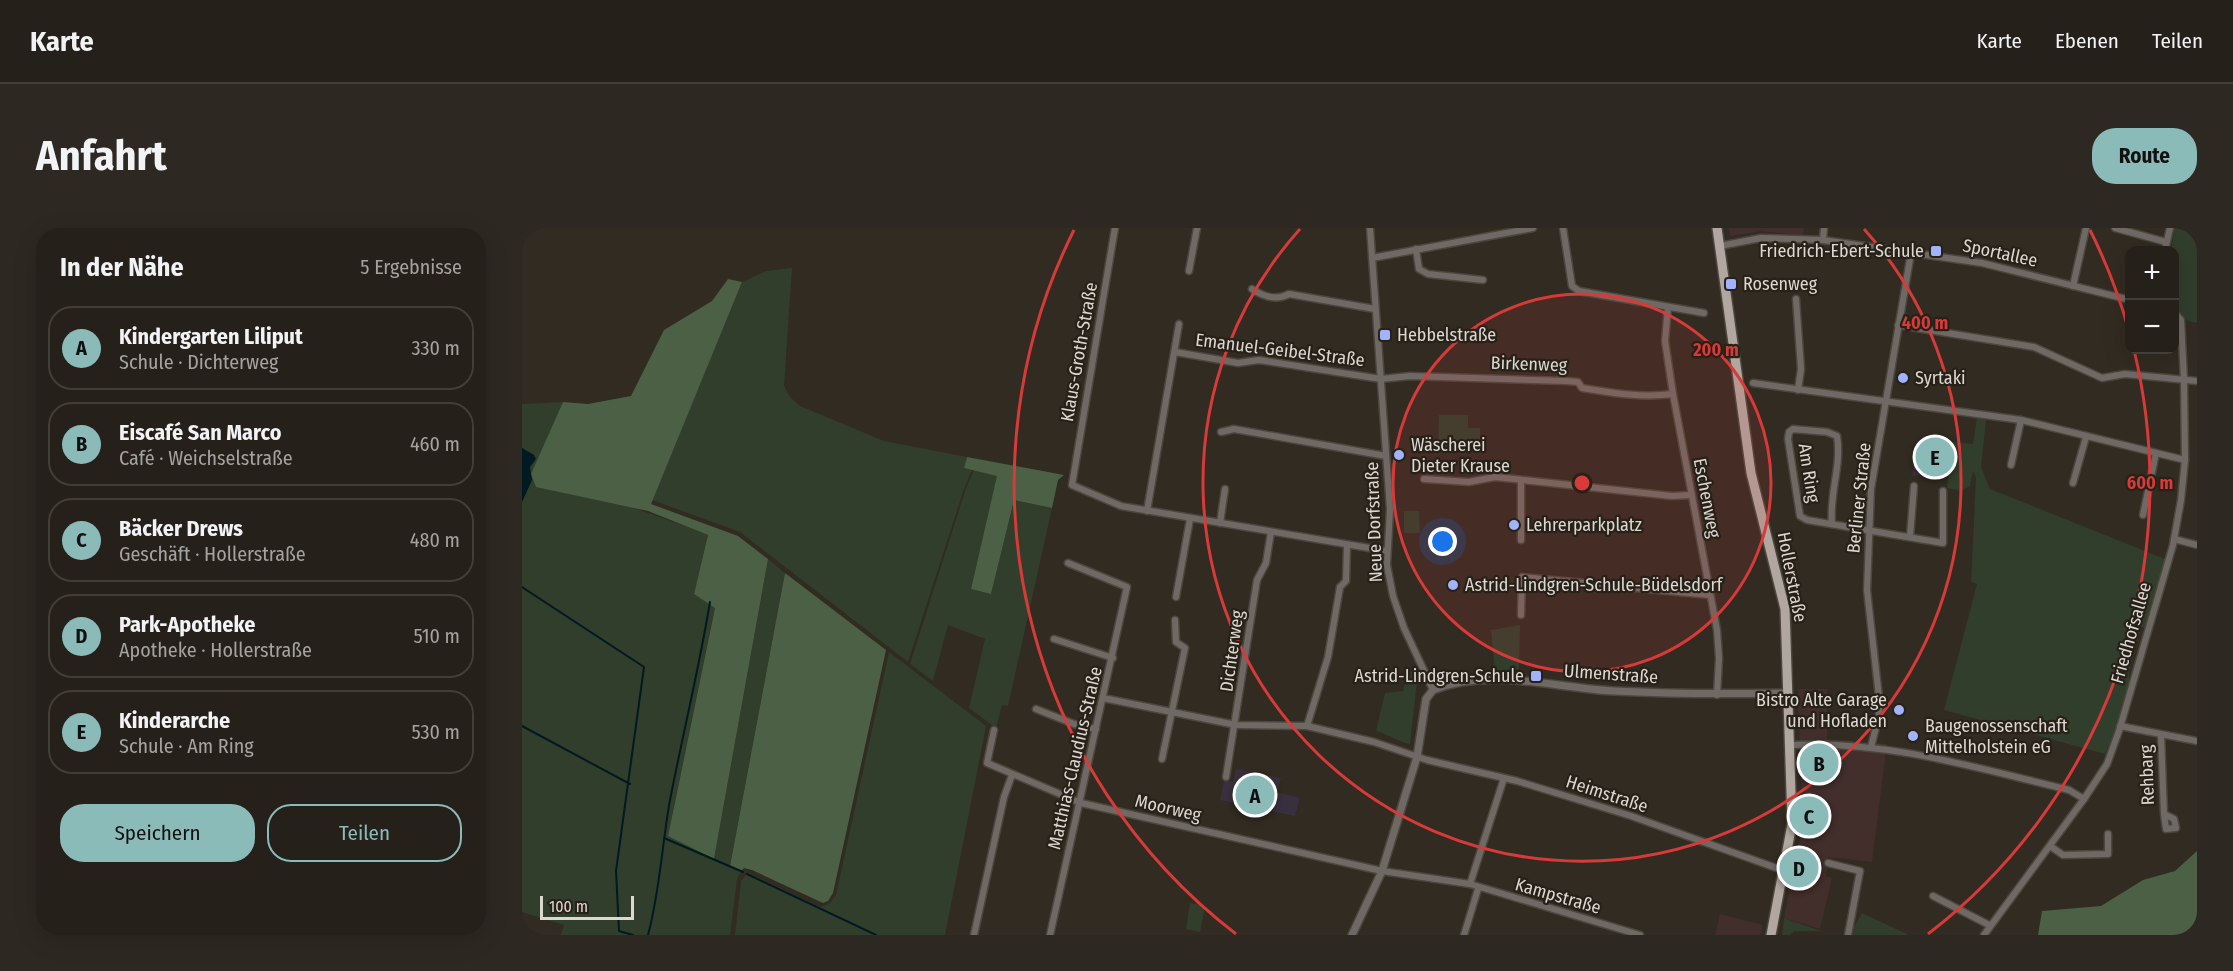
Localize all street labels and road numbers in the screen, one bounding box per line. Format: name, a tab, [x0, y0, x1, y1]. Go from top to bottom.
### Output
street label: Sportallee	[1961, 234, 2039, 272]
street label: Klaus-Groth-Straße	[1056, 280, 1102, 423]
street label: Emanuel-Geibel-Straße	[1194, 329, 1366, 371]
street label: Birkenweg	[1490, 352, 1568, 376]
street label: Am Ring	[1793, 442, 1825, 505]
street label: Berliner Straße	[1842, 442, 1876, 554]
street label: Eschenweg	[1688, 456, 1726, 540]
street label: Neue Dorfstraße	[1361, 461, 1387, 583]
street label: Hollerstraße	[1772, 530, 1812, 624]
street label: Friedhofsallee	[2106, 580, 2156, 686]
street label: Dichterweg	[1215, 608, 1249, 693]
street label: Ulmenstraße	[1563, 660, 1659, 688]
street label: Matthias-Claudius-Straße	[1043, 664, 1107, 852]
street label: Rehbarg	[2135, 744, 2159, 806]
street label: Heimstraße	[1563, 770, 1651, 818]
street label: Moorweg	[1133, 790, 1204, 826]
street label: Kampstraße	[1513, 873, 1604, 919]

